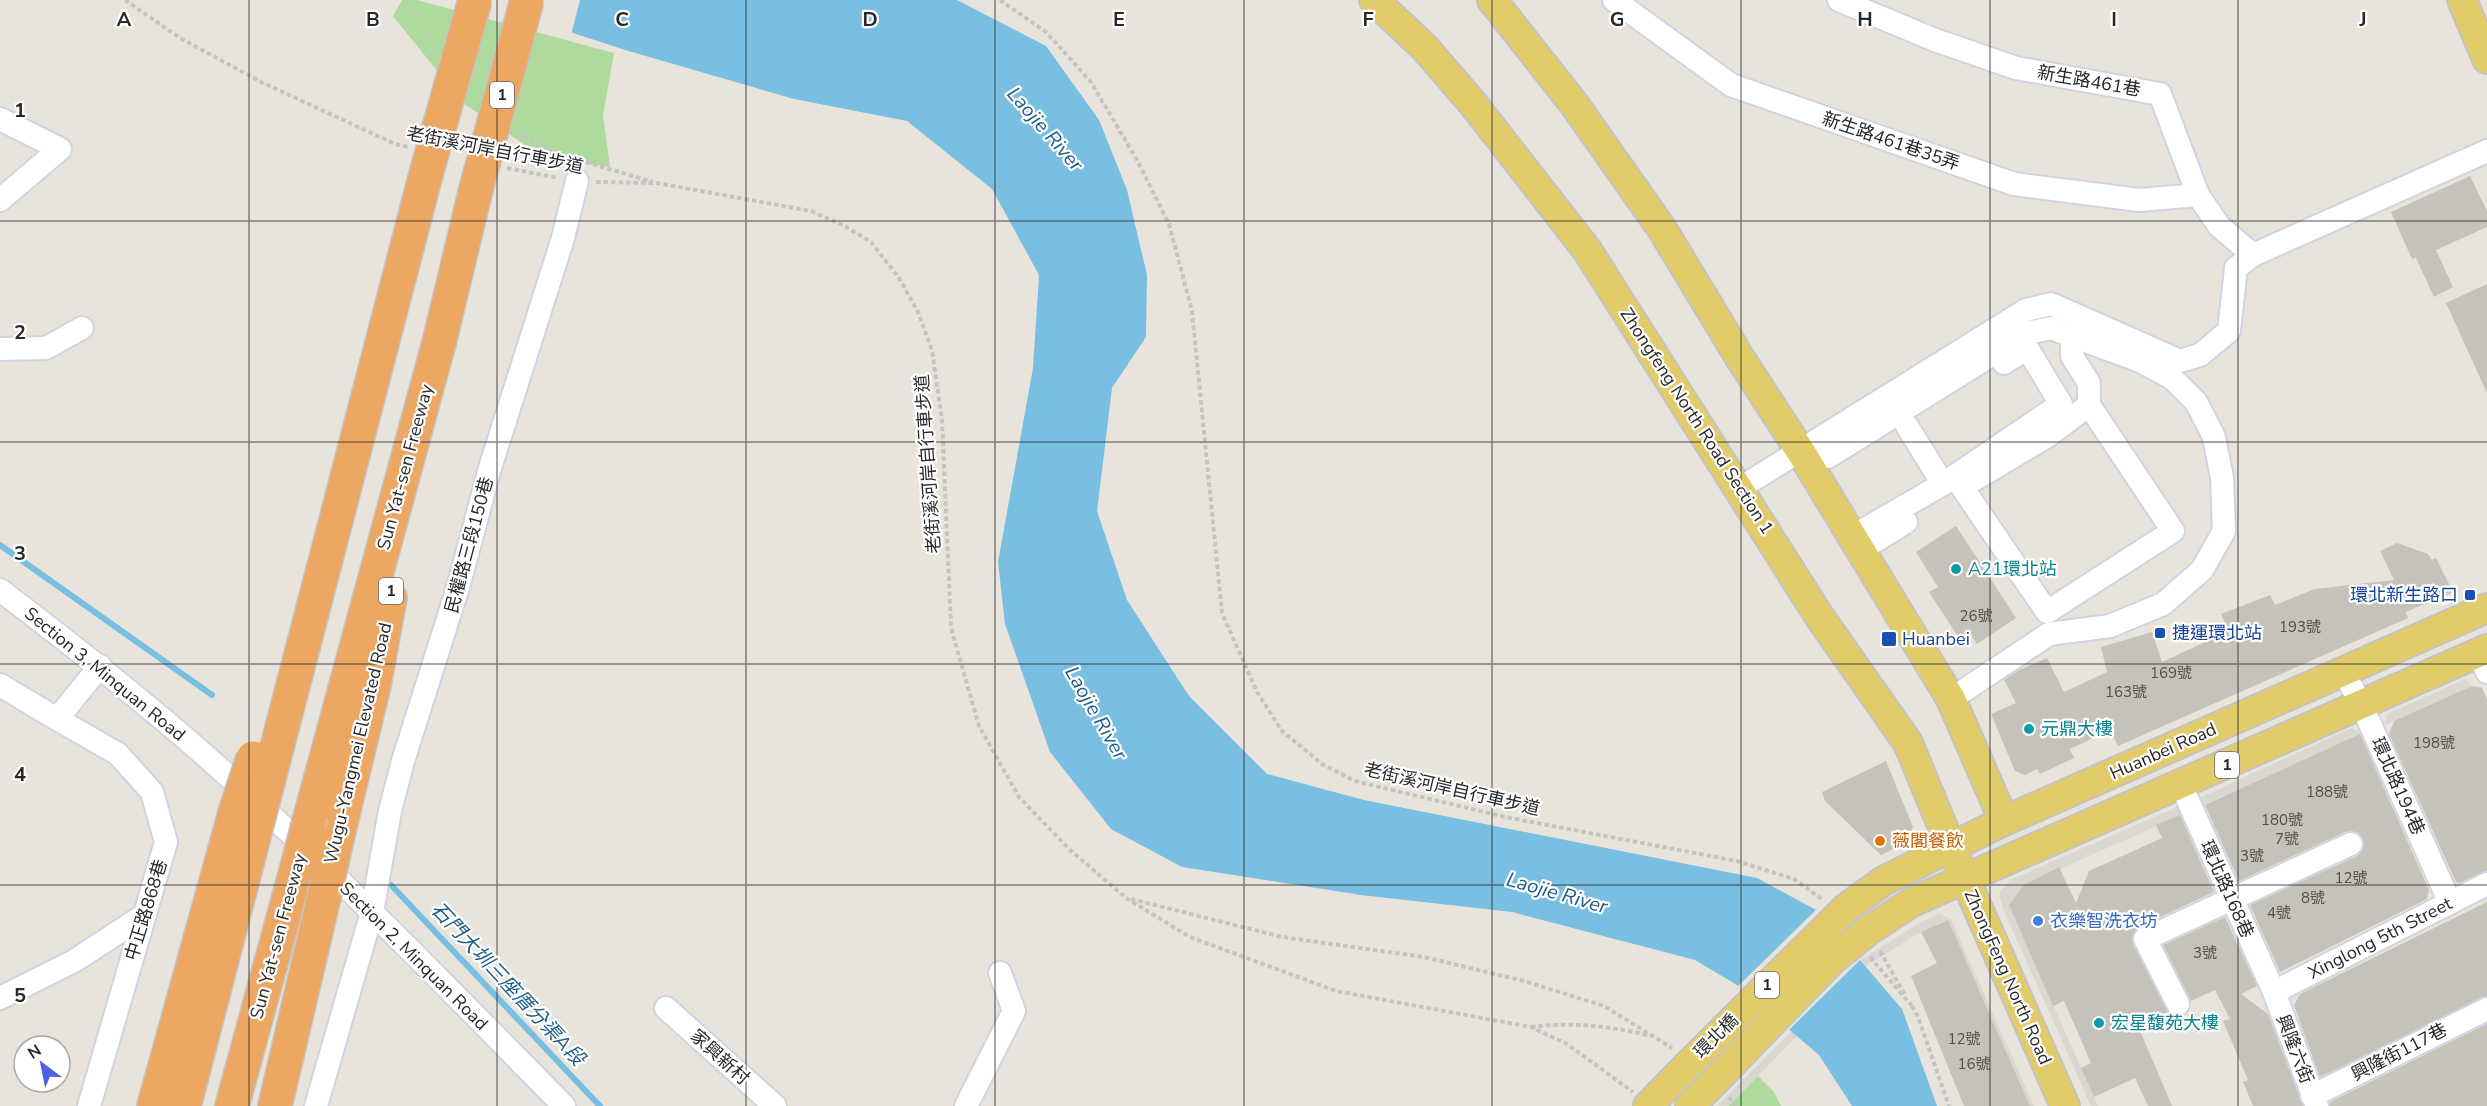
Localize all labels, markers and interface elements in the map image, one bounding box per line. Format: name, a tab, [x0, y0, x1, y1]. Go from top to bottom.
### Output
text: A	[117, 6, 132, 33]
text: B	[366, 6, 380, 33]
text: C	[615, 6, 629, 33]
text: D	[862, 6, 878, 33]
text: E	[1113, 6, 1125, 33]
text: F	[1362, 6, 1374, 33]
text: G	[1610, 6, 1624, 33]
text: H	[1857, 6, 1873, 33]
text: I	[2111, 6, 2117, 33]
text: J	[2358, 6, 2367, 33]
street label: 新生路461巷	[2036, 60, 2142, 102]
water label: Laojie River	[1001, 81, 1090, 178]
road number: 1	[490, 82, 514, 108]
text: 1	[14, 97, 26, 124]
street label: 新生路461巷35弄	[1819, 106, 1963, 176]
street label: 老街溪河岸自行車步道	[404, 121, 586, 179]
street label: Zhongfeng North Road Section 1	[1615, 303, 1779, 539]
text: 2	[14, 319, 26, 346]
street label: 老街溪河岸自行車步道	[910, 373, 946, 555]
street label: Sun Yat-sen Freeway	[371, 381, 439, 552]
street label: 民權路三段150巷	[439, 474, 499, 616]
text: 3	[14, 540, 26, 567]
place label: A21環北站	[1968, 557, 2057, 581]
marker: A21環北站	[1949, 562, 1963, 576]
road number: 1	[379, 578, 403, 604]
place label: 環北新生路口	[2350, 583, 2458, 607]
marker: 環北新生路口	[2463, 588, 2477, 602]
street label: Section 3, Minquan Road	[20, 602, 190, 746]
house number: 26號	[1959, 606, 1993, 626]
house number: 193號	[2279, 617, 2321, 637]
street label: Wugu-Yangmei Elevated Road	[319, 620, 397, 866]
place label: 捷運環北站	[2172, 621, 2262, 645]
marker: 捷運環北站	[2153, 626, 2167, 640]
place label: Huanbei	[1902, 627, 1970, 651]
marker: Huanbei	[1880, 630, 1898, 648]
water label: Laojie River	[1058, 661, 1134, 765]
house number: 169號	[2150, 663, 2192, 683]
house number: 163號	[2105, 682, 2147, 702]
place label: 元鼎大樓	[2041, 717, 2113, 741]
street label: Huanbei Road	[2106, 717, 2220, 785]
marker: 元鼎大樓	[2022, 722, 2036, 736]
street label: 環北路194巷	[2366, 733, 2430, 839]
house number: 198號	[2413, 733, 2455, 753]
road number: 1	[2215, 752, 2239, 778]
street label: 老街溪河岸自行車步道	[1362, 757, 1542, 821]
text: 4	[14, 761, 26, 788]
house number: 188號	[2306, 782, 2348, 802]
house number: 180號	[2261, 810, 2303, 830]
place label: 薇閣餐飲	[1892, 829, 1964, 853]
house number: 7號	[2275, 829, 2299, 849]
marker: 薇閣餐飲	[1873, 834, 1887, 848]
street label: 環北路168巷	[2195, 836, 2259, 942]
house number: 3號	[2240, 846, 2264, 866]
street label: Sun Yat-sen Freeway	[244, 850, 312, 1021]
street label: 中正路868巷	[119, 857, 173, 963]
water label: Laojie River	[1503, 866, 1611, 920]
house number: 12號	[2334, 868, 2368, 888]
street label: Section 2, Minquan Road	[335, 877, 493, 1035]
street label: ZhongFeng North Road	[1959, 886, 2057, 1068]
house number: 8號	[2301, 888, 2325, 908]
street label: Xinglong 5th Street	[2304, 891, 2457, 985]
water label: 石門大圳三座厝分渠A段	[425, 896, 592, 1073]
house number: 4號	[2267, 903, 2291, 923]
place label: 衣樂智洗衣坊	[2050, 909, 2158, 933]
marker: 衣樂智洗衣坊	[2031, 914, 2045, 928]
house number: 3號	[2193, 943, 2217, 963]
road number: 1	[1755, 972, 1779, 998]
text: 5	[14, 982, 26, 1009]
street label: 環北橋	[1688, 1008, 1744, 1064]
place label: 宏星馥苑大樓	[2111, 1011, 2219, 1035]
street label: 興隆六街	[2271, 1011, 2319, 1087]
marker: 宏星馥苑大樓	[2092, 1016, 2106, 1030]
street label: 興隆街117巷	[2347, 1018, 2451, 1086]
street label: 家興新村	[685, 1024, 755, 1090]
house number: 12號	[1947, 1029, 1981, 1049]
north arrow	[12, 1034, 72, 1094]
text: N	[24, 1040, 45, 1065]
house number: 16號	[1957, 1054, 1991, 1074]

